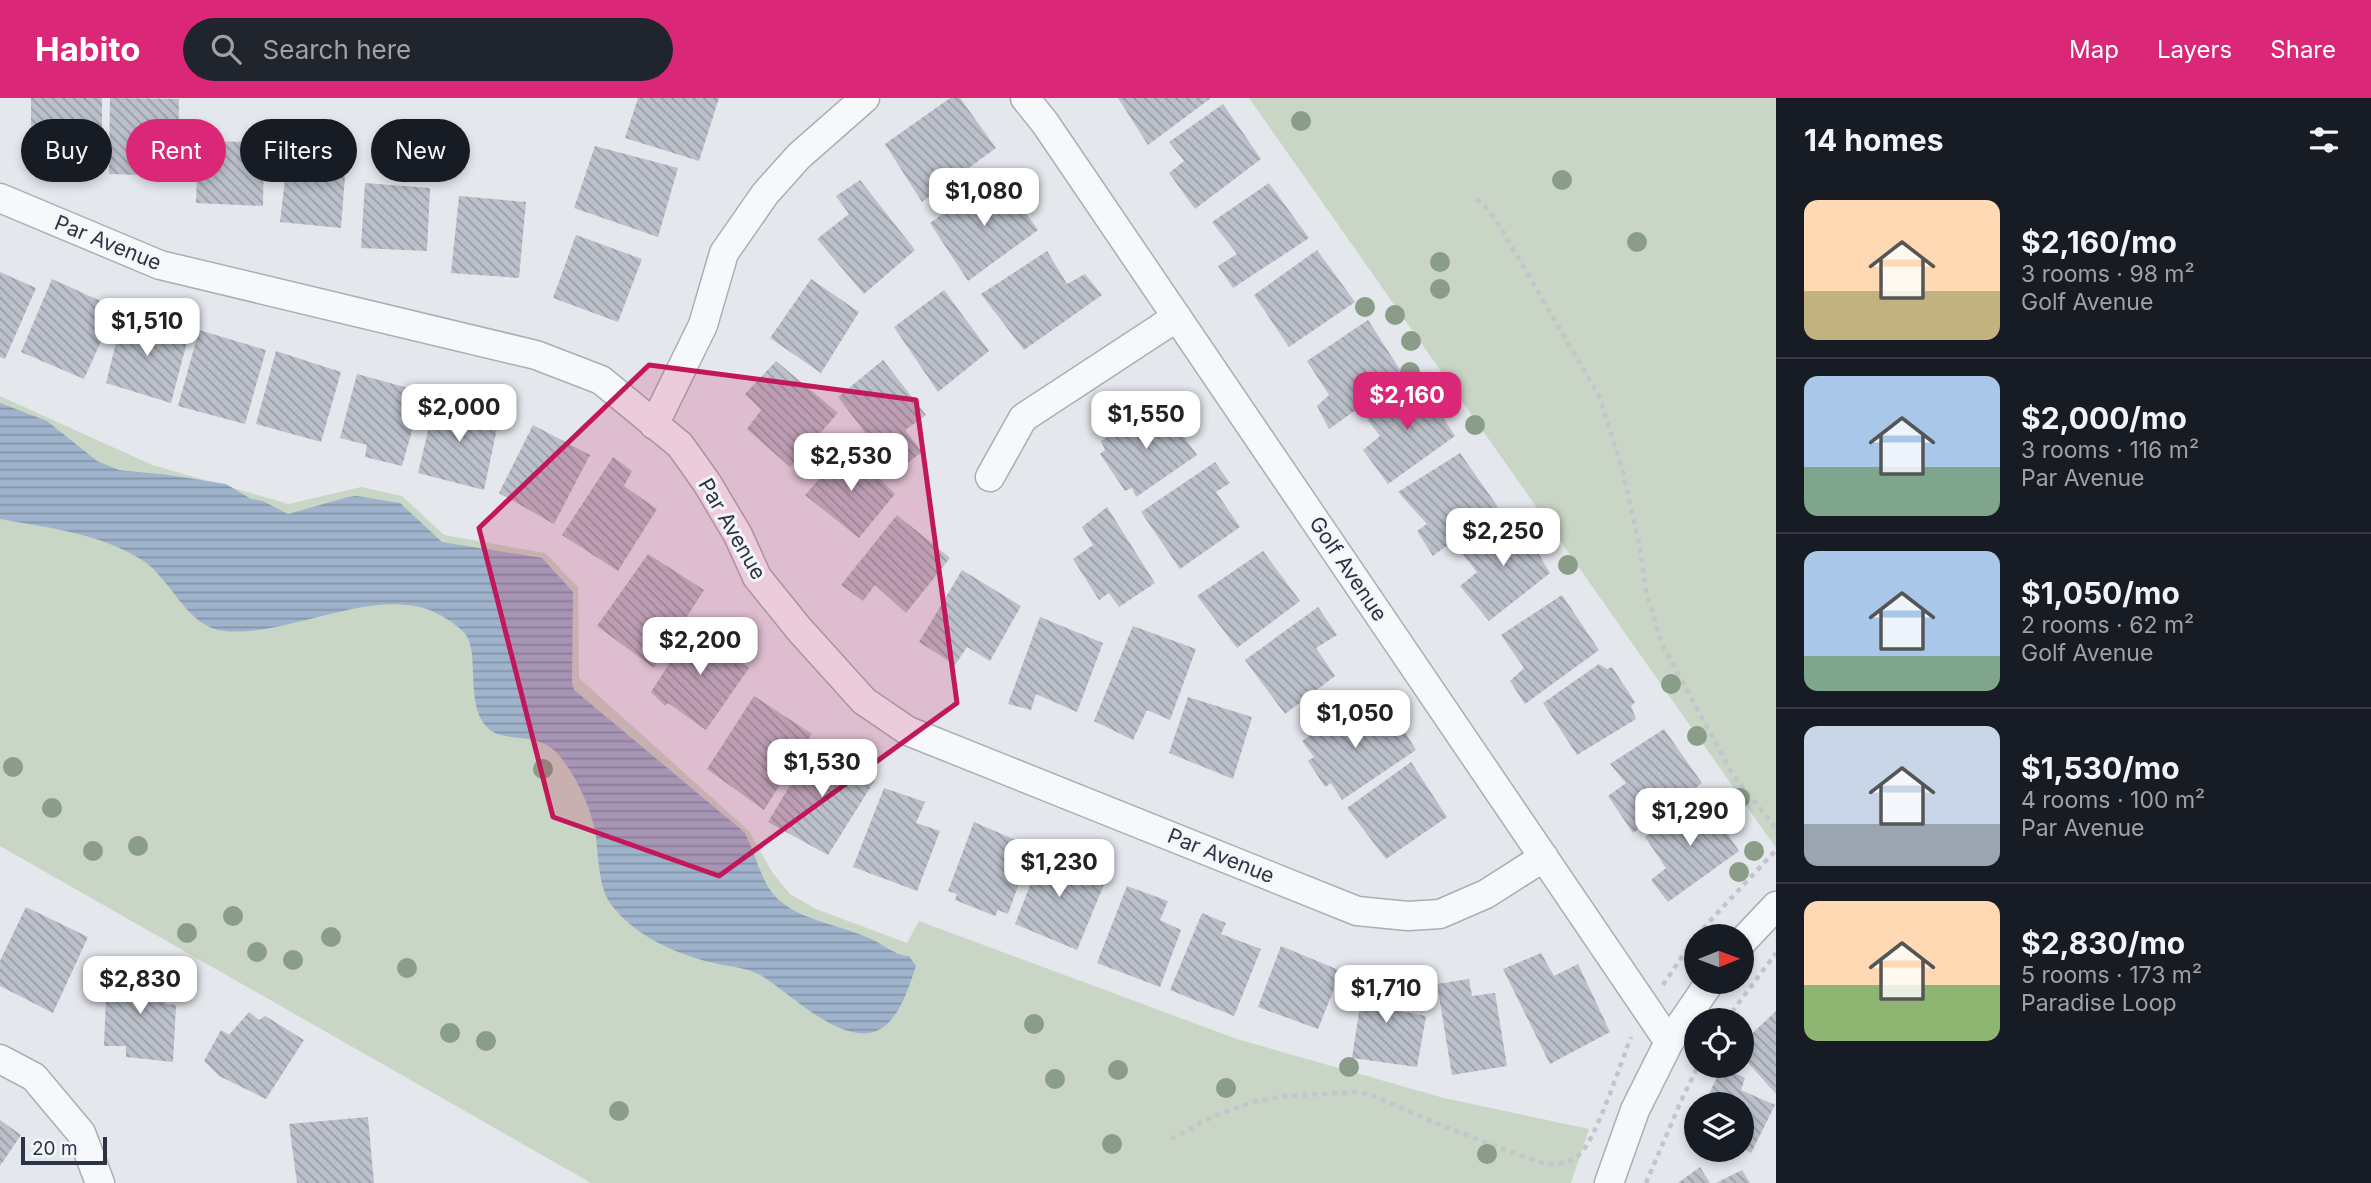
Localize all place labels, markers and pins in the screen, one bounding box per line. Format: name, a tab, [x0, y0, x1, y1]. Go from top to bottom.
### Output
pin: $1,080	[927, 169, 1041, 228]
pin: $1,510	[90, 299, 204, 358]
pin: $2,160	[1350, 372, 1464, 432]
pin: $2,000	[402, 384, 516, 444]
pin: $1,550	[1089, 392, 1203, 451]
pin: $2,530	[794, 434, 908, 493]
pin: $2,250	[1446, 508, 1560, 568]
pin: $2,200	[643, 618, 757, 677]
pin: $1,050	[1298, 690, 1412, 750]
pin: $1,530	[765, 740, 879, 799]
pin: $1,290	[1633, 788, 1747, 848]
pin: $1,230	[1002, 840, 1116, 899]
pin: $2,830	[83, 956, 197, 1016]
pin: $1,710	[1329, 965, 1443, 1025]

